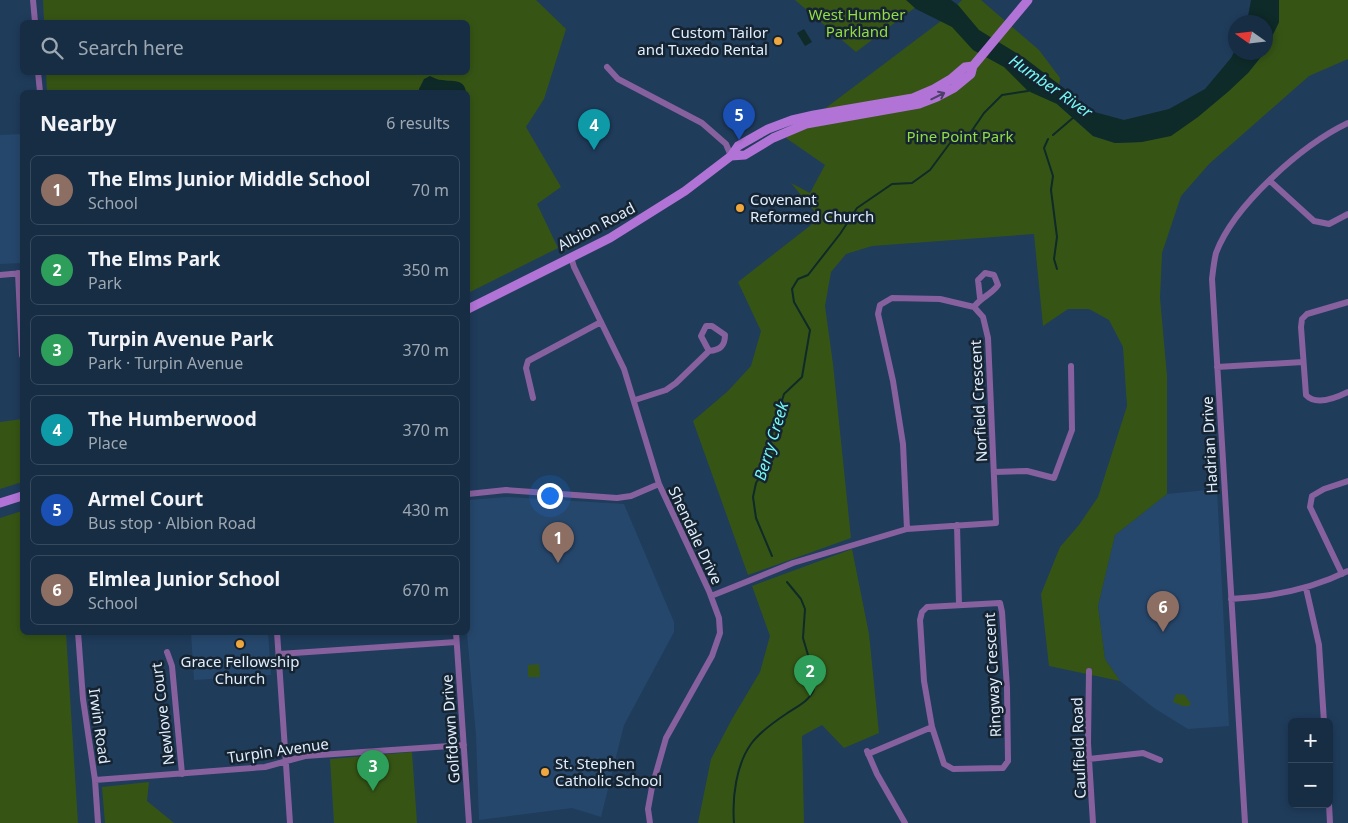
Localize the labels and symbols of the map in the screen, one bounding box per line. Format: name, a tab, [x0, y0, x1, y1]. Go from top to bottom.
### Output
park label: West Humber Parkland	[809, 4, 905, 41]
north arrow	[1228, 15, 1273, 60]
place label: Custom Tailor and Tuxedo Rental	[637, 22, 768, 59]
marker: Custom Tailor and Tuxedo Rental	[772, 35, 784, 47]
water label: Humber River	[1005, 49, 1098, 123]
one-way arrow	[930, 91, 945, 100]
pin: 5	[723, 99, 755, 140]
pin: 4	[578, 109, 610, 150]
park label: Pine Point Park	[907, 126, 1013, 146]
place label: Covenant Reformed Church	[750, 189, 874, 226]
street label: Albion Road	[554, 197, 638, 255]
marker: Covenant Reformed Church	[734, 202, 746, 214]
street label: Norfield Crescent	[965, 339, 991, 463]
street label: Hadrian Drive	[1196, 396, 1222, 494]
water label: Berry Creek	[749, 398, 794, 483]
your location	[537, 483, 563, 509]
street label: Shendale Drive	[664, 483, 728, 587]
pin: 1	[542, 522, 574, 563]
pin: 6	[1147, 591, 1179, 632]
street label: Ringway Crescent	[979, 612, 1005, 738]
marker: Grace Fellowship Church	[234, 638, 246, 650]
place label: Grace Fellowship Church	[181, 651, 299, 688]
pin: 2	[794, 655, 826, 696]
street label: Newlove Court	[146, 661, 178, 767]
street label: Golfdown Drive	[436, 674, 464, 784]
street label: Irwin Road	[85, 687, 115, 765]
street label: Caulfield Road	[1066, 697, 1090, 799]
street label: Turpin Avenue	[226, 733, 330, 767]
pin: 3	[357, 750, 389, 791]
place label: St. Stephen Catholic School	[555, 753, 662, 790]
marker: St. Stephen Catholic School	[539, 766, 551, 778]

